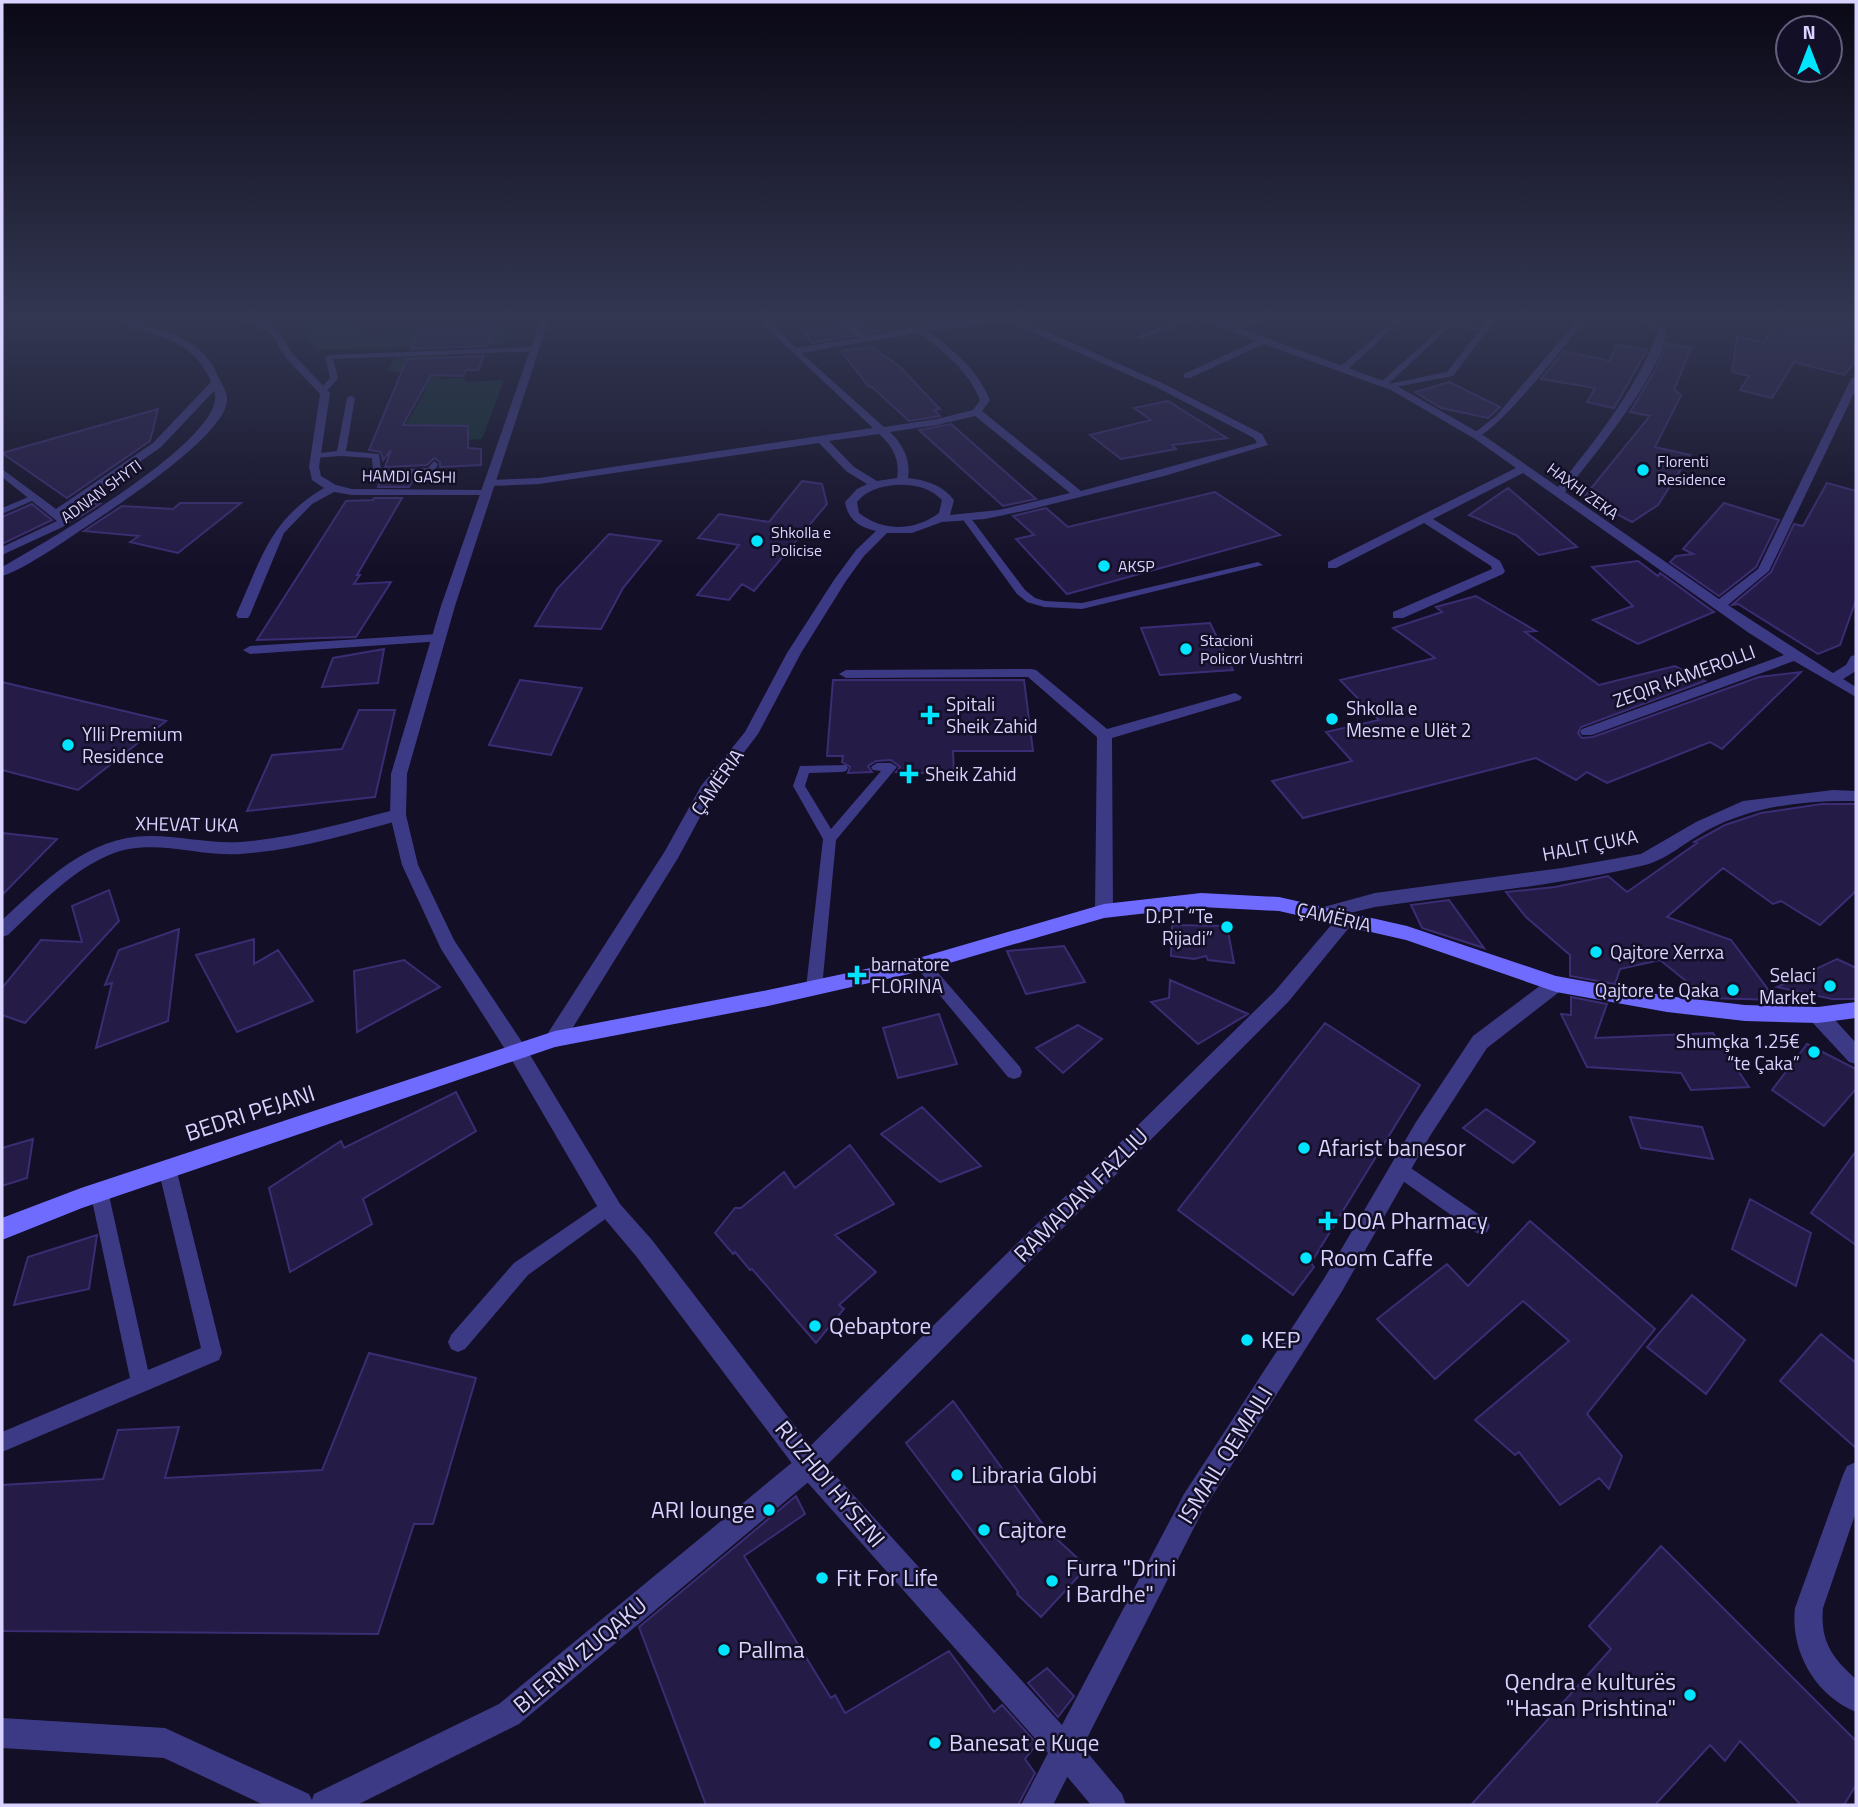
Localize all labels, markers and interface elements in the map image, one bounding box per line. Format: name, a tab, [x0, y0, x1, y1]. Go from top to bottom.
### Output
north arrow	[1774, 14, 1844, 84]
text: N	[1802, 17, 1816, 46]
place label: Florenti Residence	[1657, 449, 1726, 491]
street label: ADNAN SHYTI	[56, 453, 146, 529]
street label: HAXHI ZEKA	[1542, 457, 1624, 526]
marker: Florenti Residence	[1635, 462, 1651, 478]
street label: HAMDI GASHI	[362, 463, 456, 489]
place label: Shkolla e Policise	[771, 520, 831, 562]
marker: Shkolla e Policise	[749, 533, 765, 549]
place label: AKSP	[1118, 554, 1155, 578]
marker: AKSP	[1096, 558, 1112, 574]
place label: Stacioni Policor Vushtrri	[1200, 628, 1303, 670]
street label: ZEQIR KAMEROLLI	[1609, 636, 1759, 715]
marker: Stacioni Policor Vushtrri	[1178, 641, 1194, 657]
place label: Spitali Sheik Zahid	[946, 689, 1038, 740]
place label: Shkolla e Mesme e Ulët 2	[1346, 693, 1471, 744]
marker: Spitali Sheik Zahid	[920, 705, 940, 725]
marker: Shkolla e Mesme e Ulët 2	[1324, 711, 1340, 727]
place label: Ylli Premium Residence	[82, 719, 183, 770]
marker: Ylli Premium Residence	[60, 737, 76, 753]
street label: ÇAMËRIA	[683, 742, 750, 821]
place label: Sheik Zahid	[925, 759, 1017, 788]
marker: Sheik Zahid	[899, 764, 919, 784]
street label: XHEVAT UKA	[135, 808, 239, 839]
street label: HALIT ÇUKA	[1540, 821, 1640, 868]
street label: ÇAMËRIA	[1294, 894, 1374, 939]
place label: D.P.T “Te Rijadi”	[1145, 901, 1213, 952]
marker: D.P.T “Te Rijadi”	[1219, 919, 1235, 935]
place label: Qajtore Xerrxa	[1610, 937, 1725, 966]
marker: Qajtore Xerrxa	[1588, 944, 1604, 960]
place label: barnatore FLORINA	[871, 949, 950, 1000]
place label: Selaci Market	[1759, 960, 1816, 1011]
marker: barnatore FLORINA	[849, 967, 865, 983]
place label: Qajtore te Qaka	[1595, 975, 1719, 1004]
marker: Selaci Market	[1822, 978, 1838, 994]
marker: Qajtore te Qaka	[1725, 982, 1741, 998]
place label: Shumçka 1.25€ “te Çaka”	[1676, 1026, 1800, 1077]
marker: Shumçka 1.25€ “te Çaka”	[1806, 1044, 1822, 1060]
street label: BEDRI PEJANI	[180, 1075, 319, 1150]
street label: RAMADAN FAZLIU	[1005, 1119, 1156, 1270]
place label: Afarist banesor	[1318, 1130, 1466, 1165]
marker: Afarist banesor	[1296, 1140, 1312, 1156]
place label: DOA Pharmacy	[1342, 1203, 1488, 1238]
marker: DOA Pharmacy	[1320, 1213, 1336, 1229]
place label: Room Caffe	[1320, 1240, 1433, 1275]
marker: Room Caffe	[1298, 1250, 1314, 1266]
place label: Qebaptore	[829, 1308, 931, 1343]
marker: Qebaptore	[807, 1318, 823, 1334]
place label: KEP	[1261, 1322, 1300, 1357]
marker: KEP	[1239, 1332, 1255, 1348]
street label: ISMAIL QEMAJLI	[1168, 1379, 1281, 1531]
street label: RUZHDI HYSENI	[767, 1413, 894, 1555]
place label: Libraria Globi	[971, 1457, 1097, 1492]
marker: Libraria Globi	[949, 1467, 965, 1483]
place label: ARI lounge	[651, 1492, 755, 1527]
marker: ARI lounge	[761, 1502, 777, 1518]
place label: Cajtore	[998, 1512, 1067, 1547]
marker: Cajtore	[976, 1522, 992, 1538]
place label: Furra "Drini i Bardhe"	[1066, 1550, 1176, 1611]
place label: Fit For Life	[836, 1560, 938, 1595]
marker: Fit For Life	[814, 1570, 830, 1586]
marker: Furra "Drini i Bardhe"	[1044, 1573, 1060, 1589]
street label: BLERIM ZUQAKU	[505, 1588, 654, 1721]
place label: Pallma	[738, 1632, 805, 1667]
marker: Pallma	[716, 1642, 732, 1658]
place label: Qendra e kulturës "Hasan Prishtina"	[1505, 1664, 1676, 1725]
marker: Qendra e kulturës "Hasan Prishtina"	[1682, 1687, 1698, 1703]
place label: Banesat e Kuqe	[949, 1725, 1099, 1760]
marker: Banesat e Kuqe	[927, 1735, 943, 1751]

